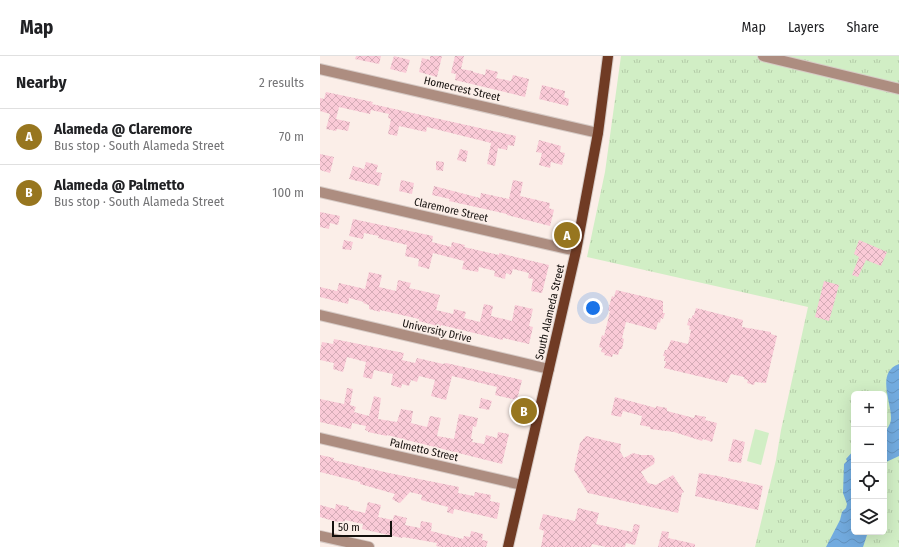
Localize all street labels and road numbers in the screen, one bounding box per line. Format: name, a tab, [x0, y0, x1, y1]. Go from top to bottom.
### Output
street label: Homecrest Street	[423, 74, 502, 104]
street label: Claremore Street	[413, 195, 490, 225]
street label: South Alameda Street	[533, 262, 567, 361]
street label: University Drive	[401, 317, 473, 345]
street label: Palmetto Street	[389, 436, 460, 464]

